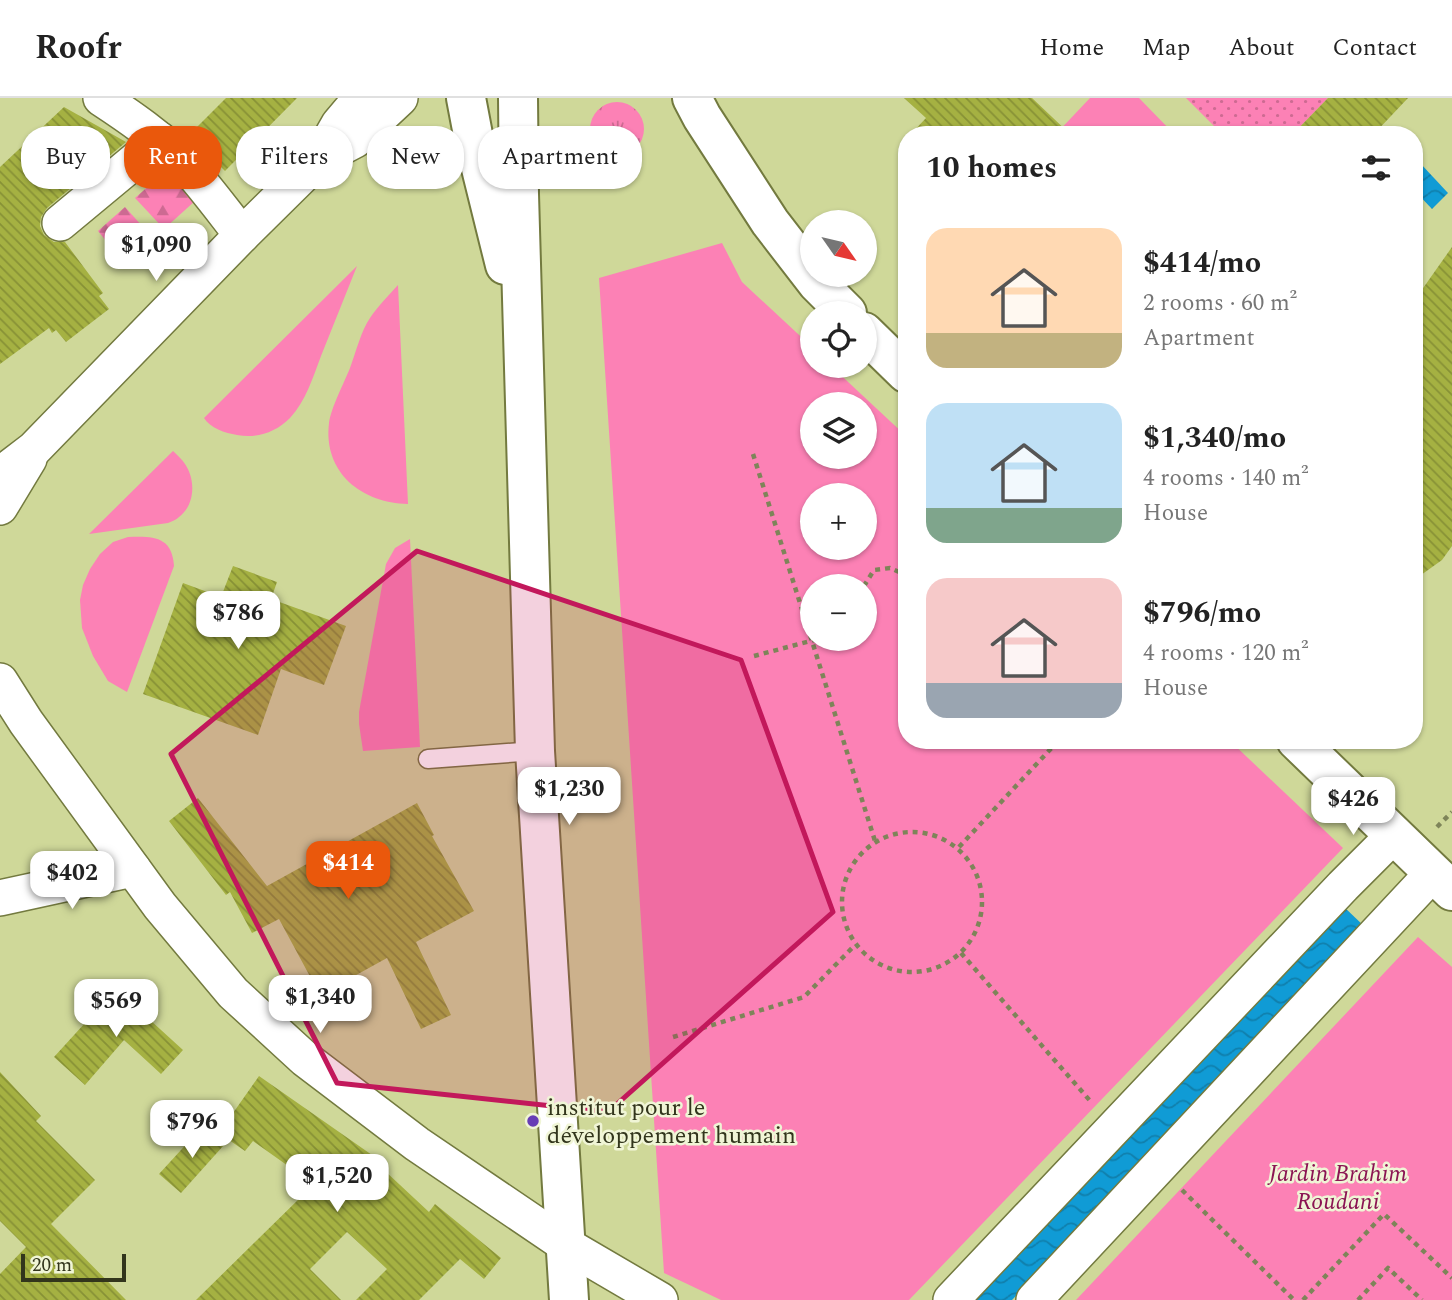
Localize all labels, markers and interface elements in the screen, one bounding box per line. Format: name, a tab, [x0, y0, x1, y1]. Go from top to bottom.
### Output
text: Roofr	[35, 23, 121, 73]
text: Home	[1039, 30, 1104, 66]
text: Map	[1142, 30, 1190, 66]
text: About	[1228, 30, 1294, 66]
text: Contact	[1332, 30, 1417, 66]
chip: Buy	[21, 126, 110, 189]
chip: Rent	[124, 126, 222, 189]
chip: Filters	[236, 126, 353, 189]
chip: New	[367, 126, 464, 189]
chip: Apartment	[478, 126, 642, 189]
text: 10 homes	[926, 145, 1057, 191]
icon: filters	[1357, 149, 1395, 187]
north arrow	[800, 210, 877, 287]
map controls	[800, 210, 877, 651]
pin: $1,090	[99, 223, 213, 283]
text: $1,090	[121, 228, 191, 263]
text: $414/mo	[1143, 240, 1261, 286]
icon: home	[982, 256, 1066, 340]
text: 2 rooms · 60 m²	[1143, 286, 1297, 321]
button: locate	[800, 301, 877, 378]
text: Apartment	[1143, 321, 1255, 356]
button: layers	[800, 392, 877, 469]
text: $1,340/mo	[1143, 415, 1286, 461]
icon: home	[982, 431, 1066, 515]
text: 4 rooms · 140 m²	[1143, 461, 1309, 496]
button: +	[800, 483, 877, 560]
text: House	[1143, 496, 1208, 531]
button: −	[800, 574, 877, 651]
text: $796/mo	[1143, 590, 1261, 636]
pin: $786	[197, 592, 279, 651]
text: $786	[212, 596, 264, 631]
icon: home	[982, 606, 1066, 690]
text: 4 rooms · 120 m²	[1143, 636, 1309, 671]
text: House	[1143, 671, 1208, 706]
pin: $1,230	[512, 768, 626, 827]
text: $1,230	[534, 772, 604, 807]
pin: $426	[1312, 778, 1394, 837]
text: $426	[1327, 782, 1379, 817]
pin: $414	[307, 842, 389, 901]
text: $414	[322, 846, 374, 881]
pin: $402	[31, 852, 113, 911]
text: $402	[46, 856, 98, 891]
pin: $1,340	[263, 976, 377, 1035]
pin: $569	[75, 979, 157, 1039]
text: $1,340	[285, 980, 355, 1015]
text: $569	[90, 984, 142, 1019]
place label: institut pour le développement humain	[547, 1090, 796, 1154]
pin: $796	[151, 1100, 233, 1160]
text: $796	[166, 1105, 218, 1140]
marker: institut pour le développement humain	[525, 1113, 541, 1129]
pin: $1,520	[280, 1154, 394, 1214]
park label: Jardin Brahim Roudani	[1267, 1156, 1408, 1220]
text: $1,520	[302, 1159, 372, 1194]
scale bar	[21, 1251, 126, 1283]
text: 20 m	[32, 1251, 72, 1280]

